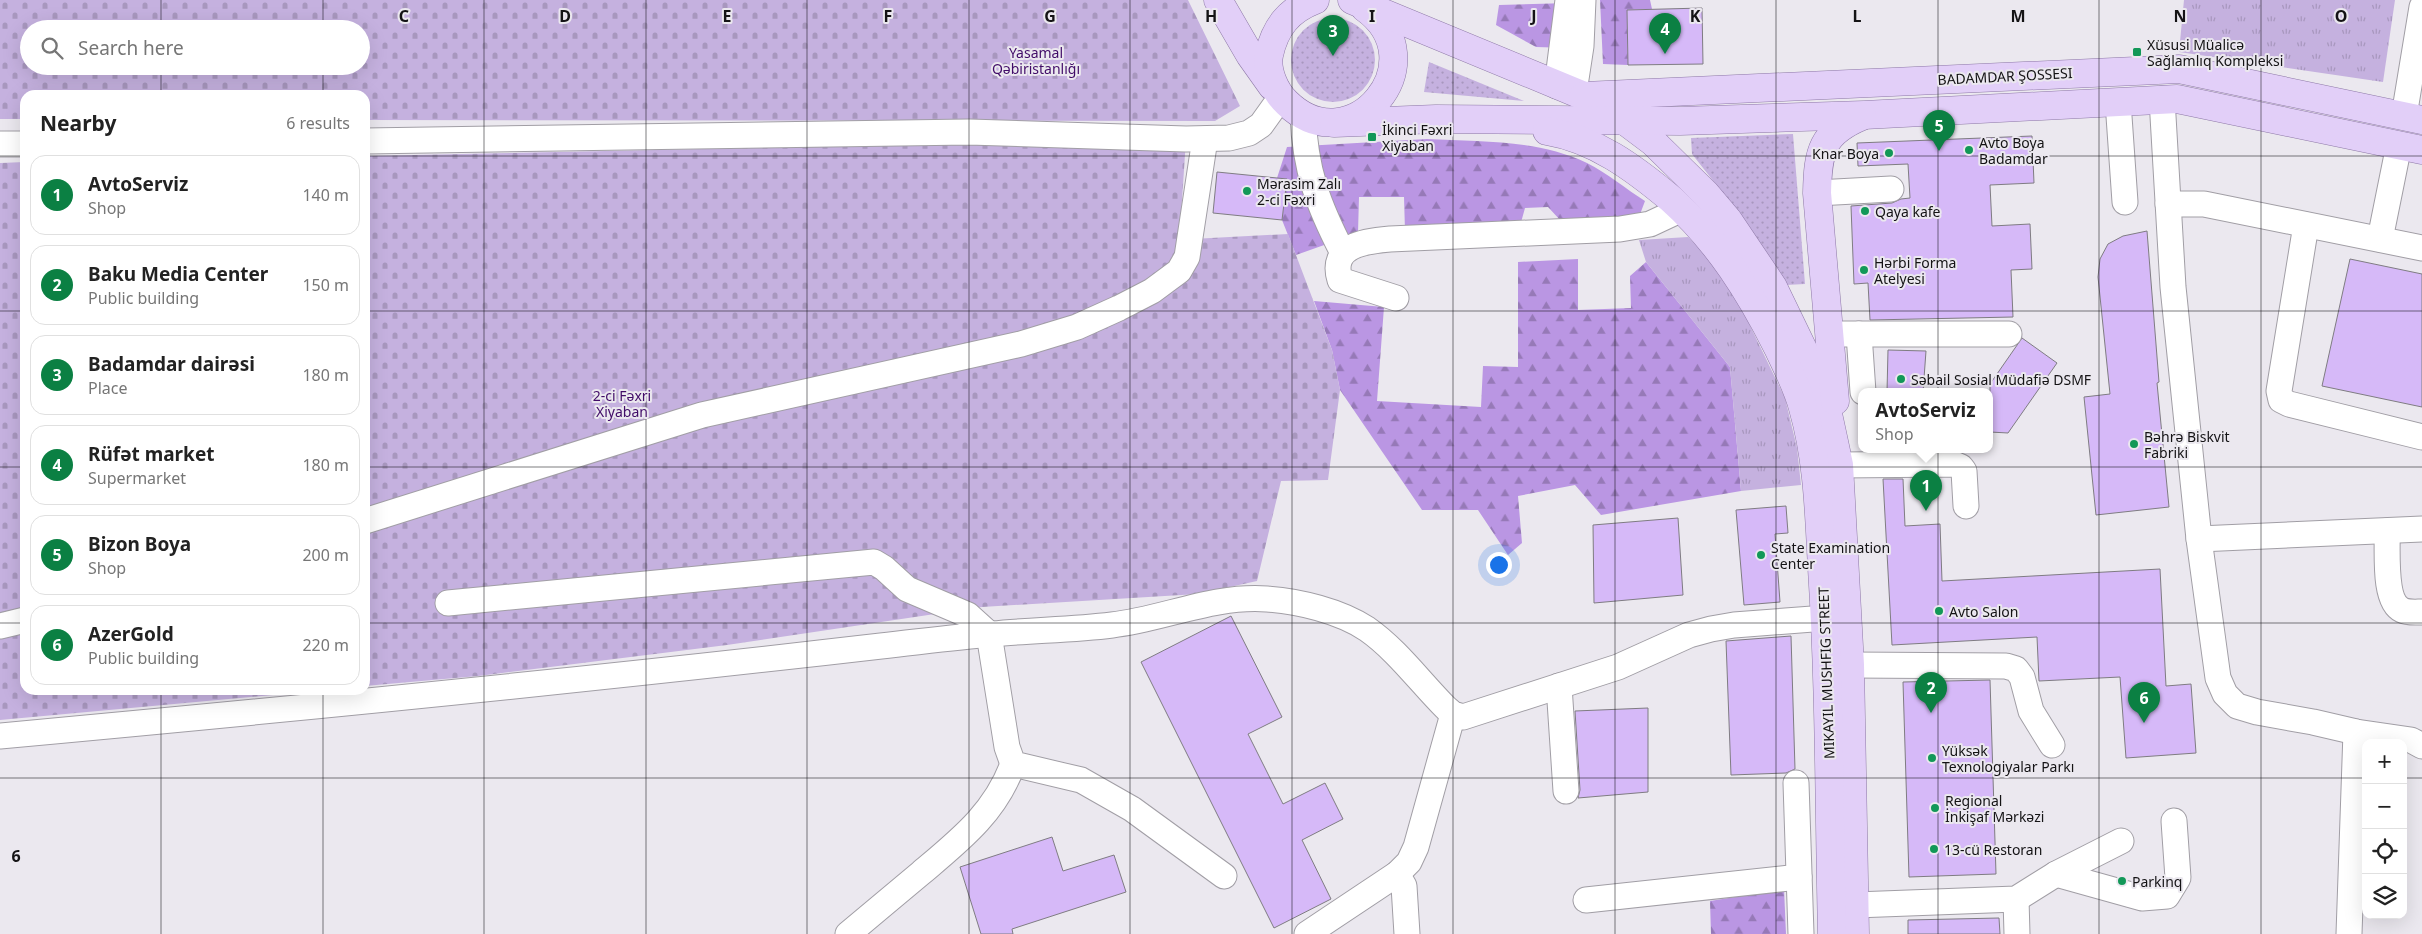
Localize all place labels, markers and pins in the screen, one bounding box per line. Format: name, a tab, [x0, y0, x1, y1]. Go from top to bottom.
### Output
pin: 4	[1649, 13, 1681, 54]
pin: 3	[1317, 15, 1349, 56]
place label: Xüsusi Müalicə Sağlamlıq Kompleksi	[2147, 35, 2283, 70]
marker: Xüsusi Müalicə Sağlamlıq Kompleksi	[2131, 46, 2143, 58]
pin: 5	[1923, 110, 1955, 151]
place label: İkinci Fəxri Xiyaban	[1382, 120, 1452, 155]
marker: İkinci Fəxri Xiyaban	[1366, 131, 1378, 143]
place label: Avto Boya Badamdar	[1979, 133, 2048, 168]
place label: Knar Boya	[1812, 144, 1879, 163]
marker: Avto Boya Badamdar	[1963, 144, 1975, 156]
marker: Knar Boya	[1883, 147, 1895, 159]
place label: Mərasim Zalı 2-ci Fəxri	[1257, 174, 1341, 209]
marker: Mərasim Zalı 2-ci Fəxri	[1241, 185, 1253, 197]
place label: Qaya kafe	[1875, 202, 1941, 221]
marker: Qaya kafe	[1859, 205, 1871, 217]
place label: Hərbi Forma Atelyesi	[1874, 253, 1956, 288]
marker: Hərbi Forma Atelyesi	[1858, 264, 1870, 276]
place label: Səbail Sosial Müdafiə DSMF	[1911, 370, 2091, 389]
marker: Səbail Sosial Müdafiə DSMF	[1895, 373, 1907, 385]
place label: Bəhrə Biskvit Fabriki	[2144, 427, 2230, 462]
marker: Bəhrə Biskvit Fabriki	[2128, 438, 2140, 450]
pin: 1	[1910, 470, 1942, 511]
place label: State Examination Center	[1771, 538, 1890, 573]
marker: State Examination Center	[1755, 549, 1767, 561]
place label: Avto Salon	[1949, 602, 2019, 621]
marker: Avto Salon	[1933, 605, 1945, 617]
pin: 2	[1915, 672, 1947, 713]
pin: 6	[2128, 682, 2160, 723]
place label: Yüksək Texnologiyalar Parkı	[1942, 741, 2074, 776]
marker: Yüksək Texnologiyalar Parkı	[1926, 752, 1938, 764]
place label: Regional İnkişaf Mərkəzi	[1945, 791, 2044, 826]
marker: Regional İnkişaf Mərkəzi	[1929, 802, 1941, 814]
place label: 13-cü Restoran	[1944, 840, 2042, 859]
marker: 13-cü Restoran	[1928, 843, 1940, 855]
place label: Parkinq	[2132, 872, 2182, 891]
marker: Parkinq	[2116, 875, 2128, 887]

